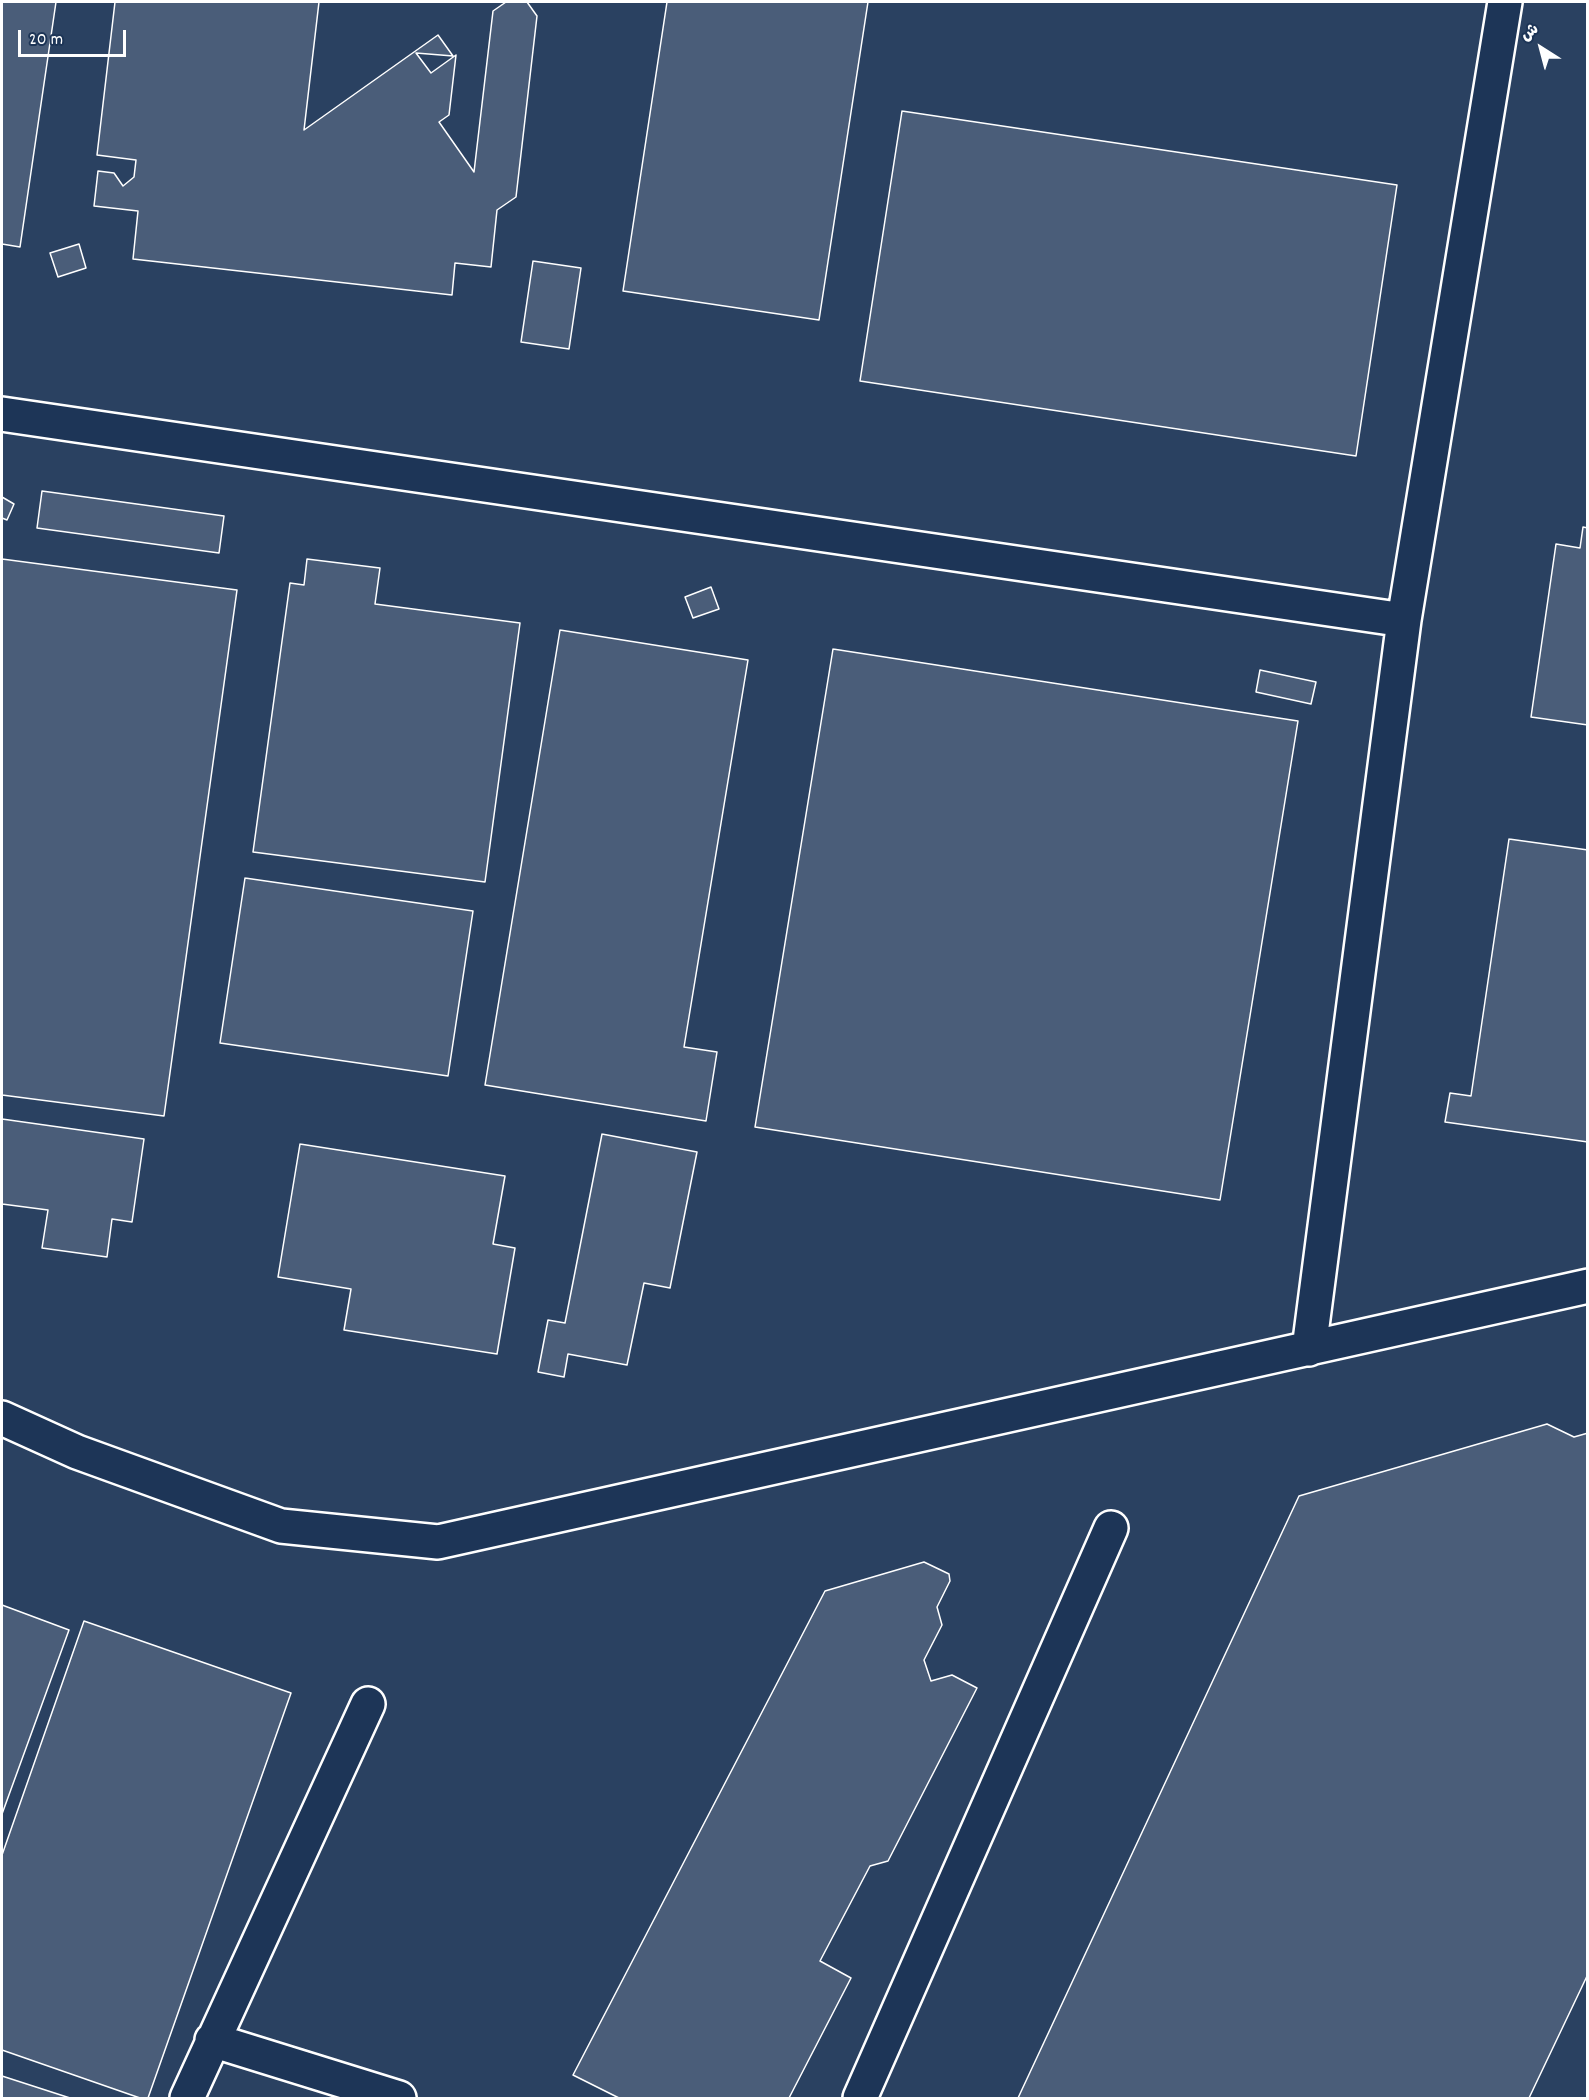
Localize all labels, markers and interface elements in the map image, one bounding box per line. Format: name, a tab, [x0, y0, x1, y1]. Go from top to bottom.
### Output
scale bar	[21, 18, 129, 56]
north arrow	[1511, 18, 1571, 78]
text: ش	[1516, 19, 1544, 48]
text: 20 m	[29, 28, 63, 53]

